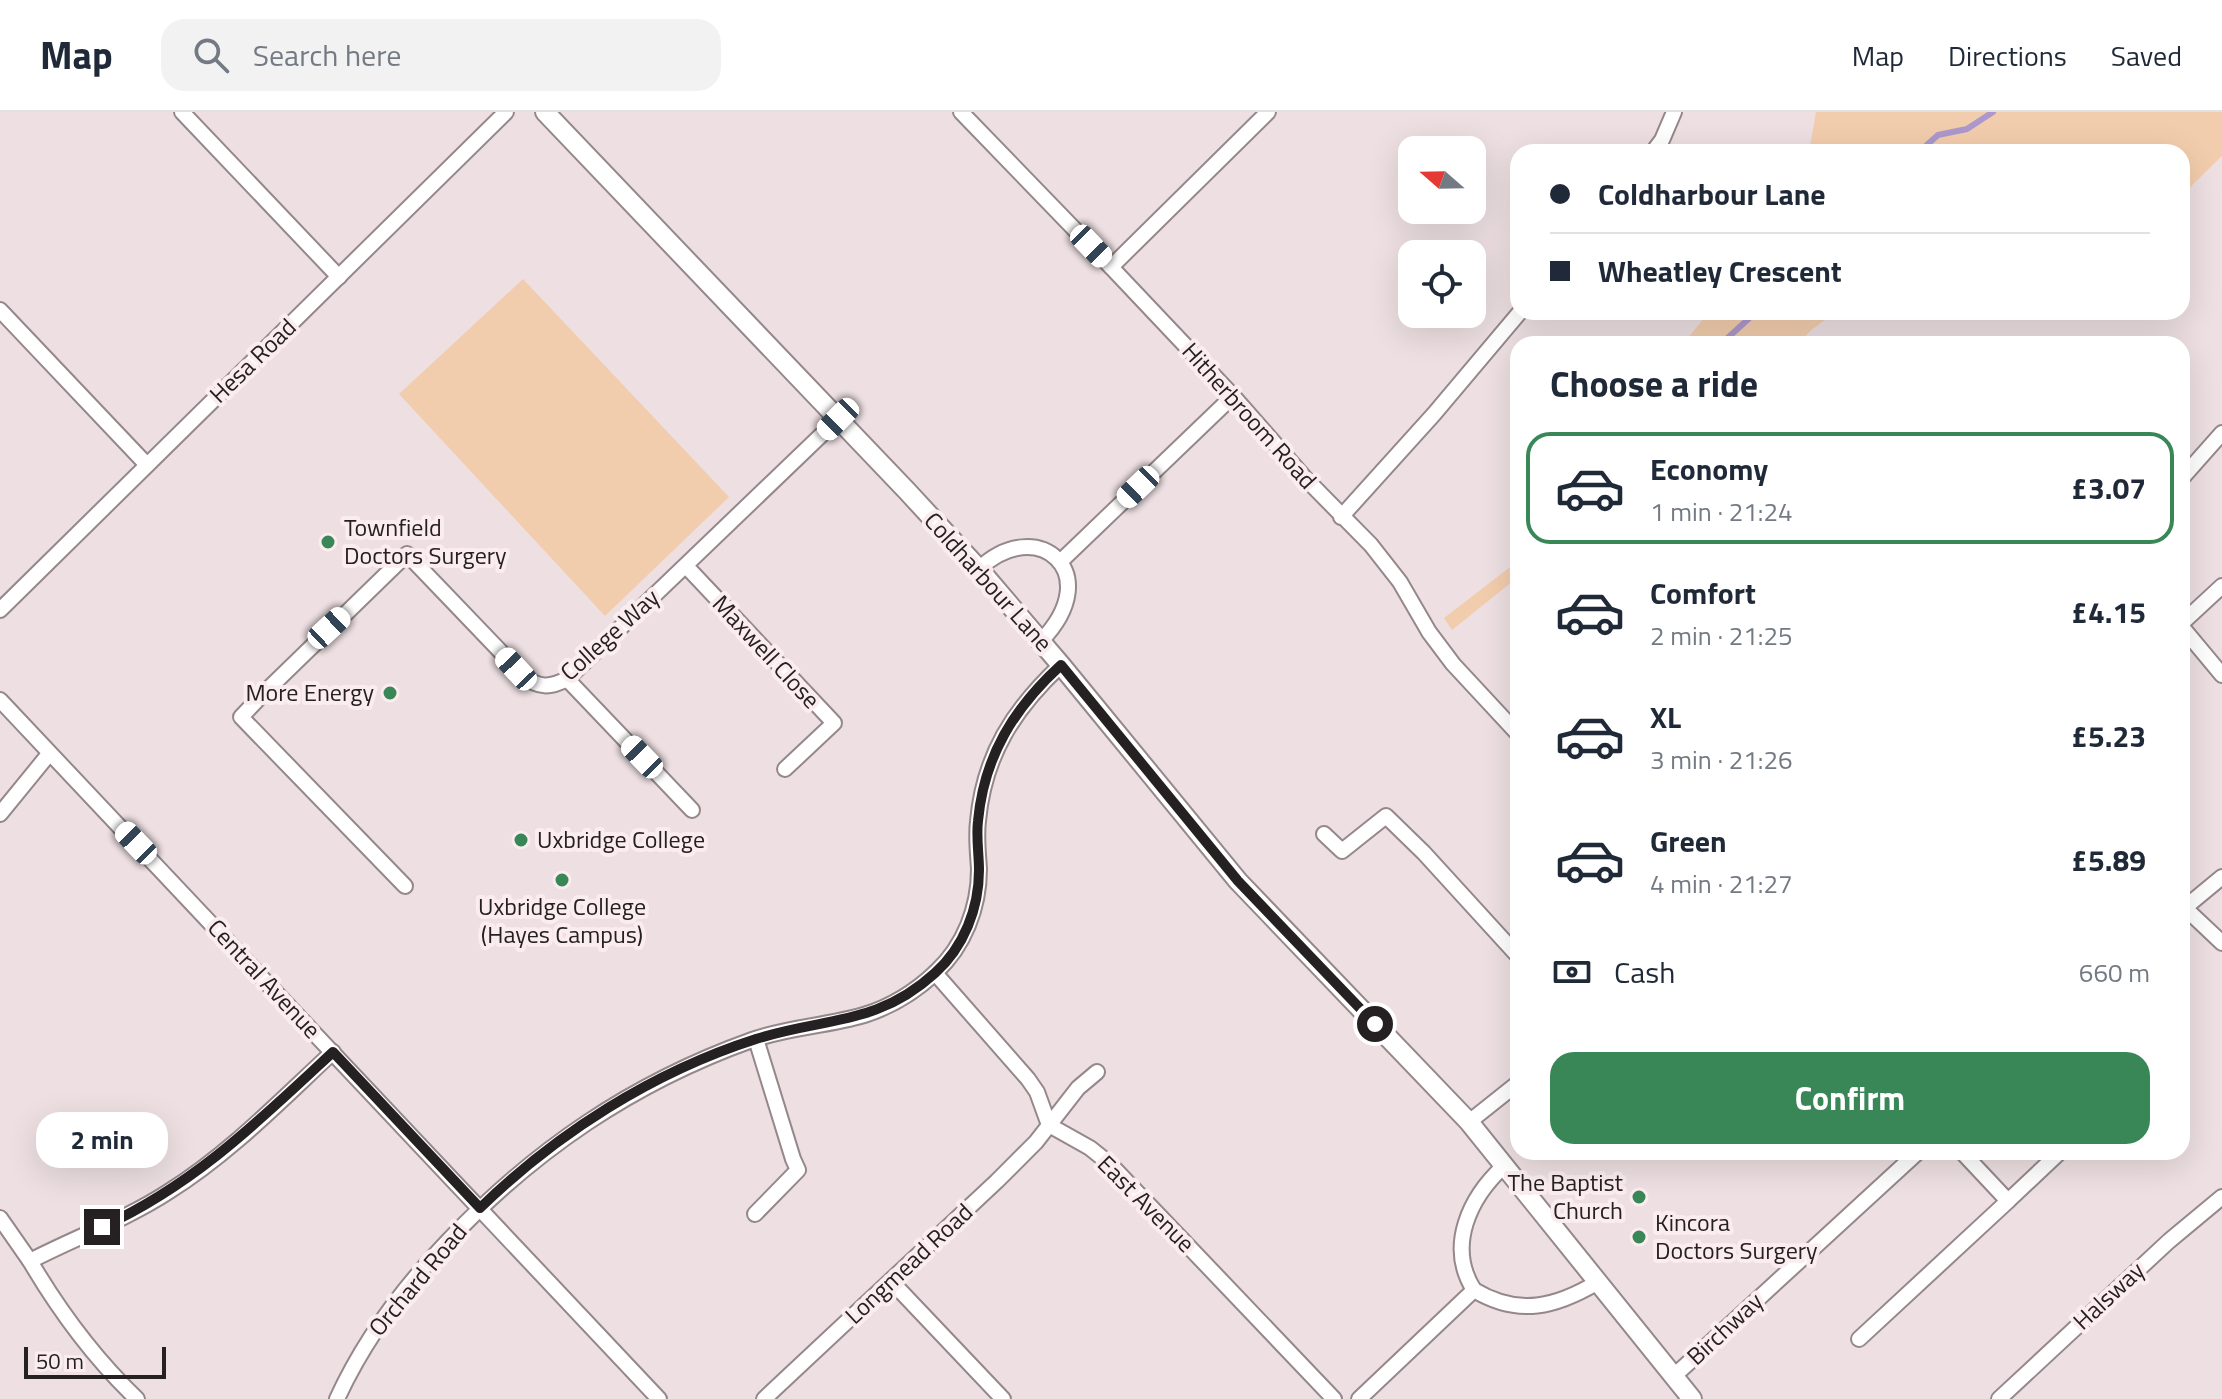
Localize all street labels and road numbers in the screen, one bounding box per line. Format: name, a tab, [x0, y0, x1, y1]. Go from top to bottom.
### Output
street label: Hesa Road	[201, 310, 304, 411]
street label: Hitherbroom Road	[1174, 334, 1326, 497]
street label: Coldharbour Lane	[916, 503, 1061, 659]
street label: College Way	[552, 580, 667, 689]
street label: Maxwell Close	[704, 586, 829, 716]
street label: Central Avenue	[200, 910, 330, 1046]
street label: East Avenue	[1090, 1146, 1204, 1260]
street label: Longmead Road	[836, 1194, 980, 1332]
street label: Orchard Road	[359, 1215, 475, 1343]
street label: Halsway	[2064, 1252, 2153, 1338]
street label: Birchway	[1678, 1283, 1771, 1373]

